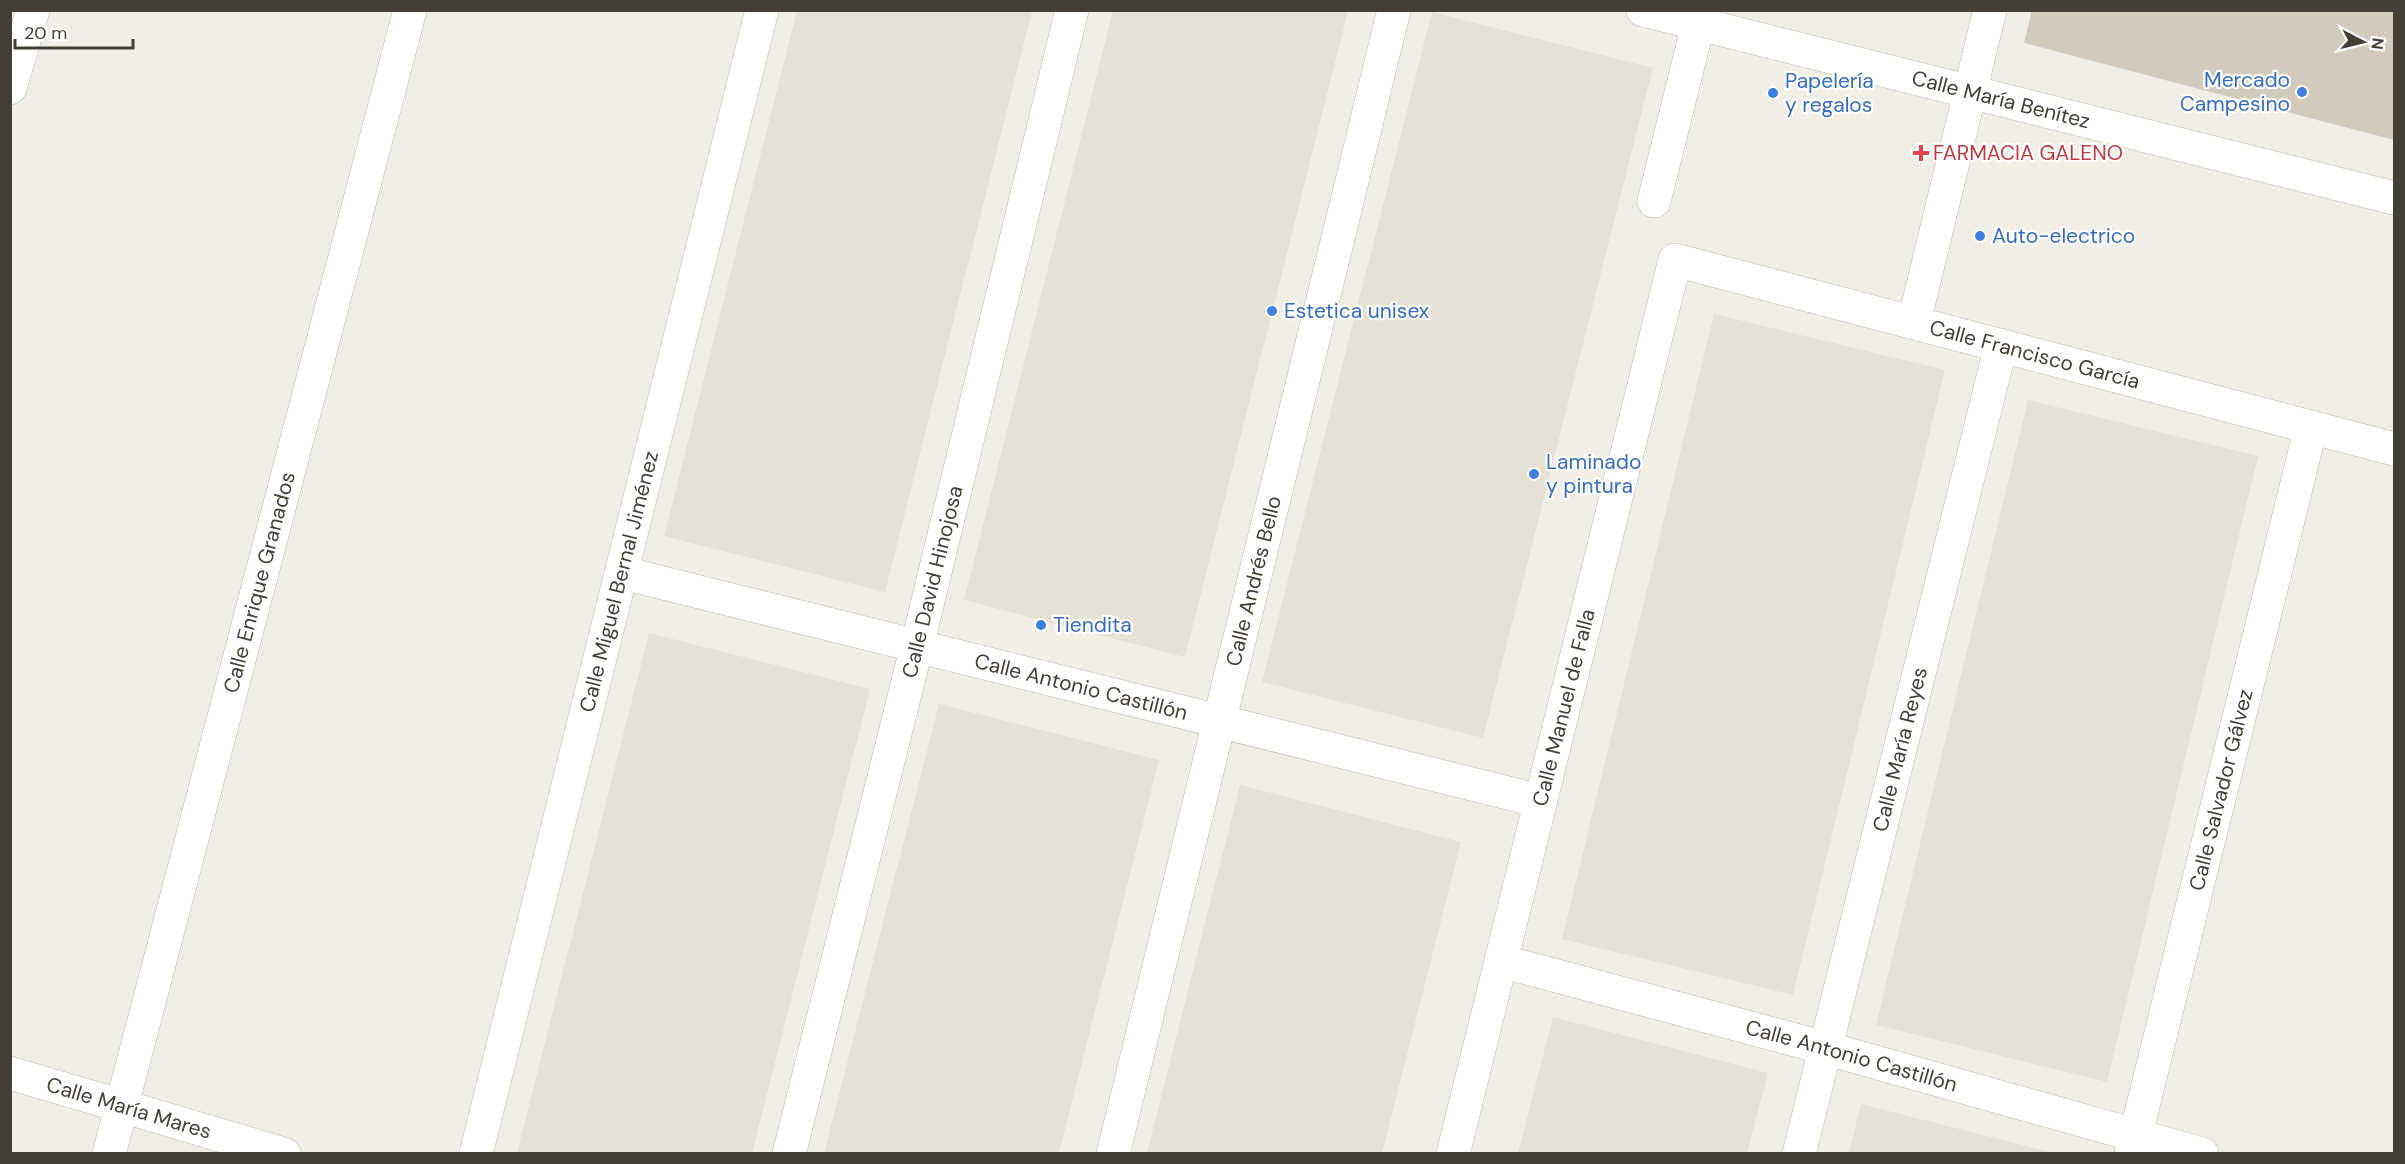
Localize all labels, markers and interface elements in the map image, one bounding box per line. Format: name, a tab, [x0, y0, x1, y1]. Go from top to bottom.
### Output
scale bar	[15, 12, 134, 50]
north arrow	[2333, 12, 2393, 72]
text: 20 m	[24, 21, 67, 45]
text: N	[2366, 37, 2389, 51]
street label: Calle María Benítez	[1909, 64, 2093, 135]
place label: Mercado Campesino	[2180, 66, 2290, 118]
place label: Papelería y regalos	[1785, 67, 1874, 119]
marker: Mercado Campesino	[2295, 85, 2309, 99]
marker: Papelería y regalos	[1766, 86, 1780, 100]
place label: FARMACIA GALENO	[1933, 139, 2123, 167]
marker: FARMACIA GALENO	[1914, 146, 1928, 160]
place label: Auto-electrico	[1992, 222, 2135, 250]
marker: Auto-electrico	[1973, 229, 1987, 243]
place label: Estetica unisex	[1284, 297, 1429, 325]
marker: Estetica unisex	[1265, 304, 1279, 318]
street label: Calle Francisco García	[1926, 313, 2143, 396]
street label: Calle Miguel Bernal Jiménez	[573, 448, 665, 715]
place label: Laminado y pintura	[1546, 448, 1641, 500]
marker: Laminado y pintura	[1527, 467, 1541, 481]
street label: Calle Enrique Granados	[217, 469, 302, 696]
street label: Calle David Hinojosa	[895, 483, 970, 681]
street label: Calle Andrés Bello	[1219, 493, 1288, 669]
street label: Calle Manuel de Falla	[1526, 606, 1602, 809]
place label: Tiendita	[1053, 611, 1132, 639]
marker: Tiendita	[1034, 618, 1048, 632]
street label: Calle Antonio Castillón	[972, 647, 1191, 727]
street label: Calle María Reyes	[1866, 664, 1934, 835]
street label: Calle Salvador Gálvez	[2183, 686, 2260, 894]
street label: Calle Antonio Castillón	[1742, 1013, 1961, 1099]
street label: Calle María Mares	[43, 1070, 215, 1146]

